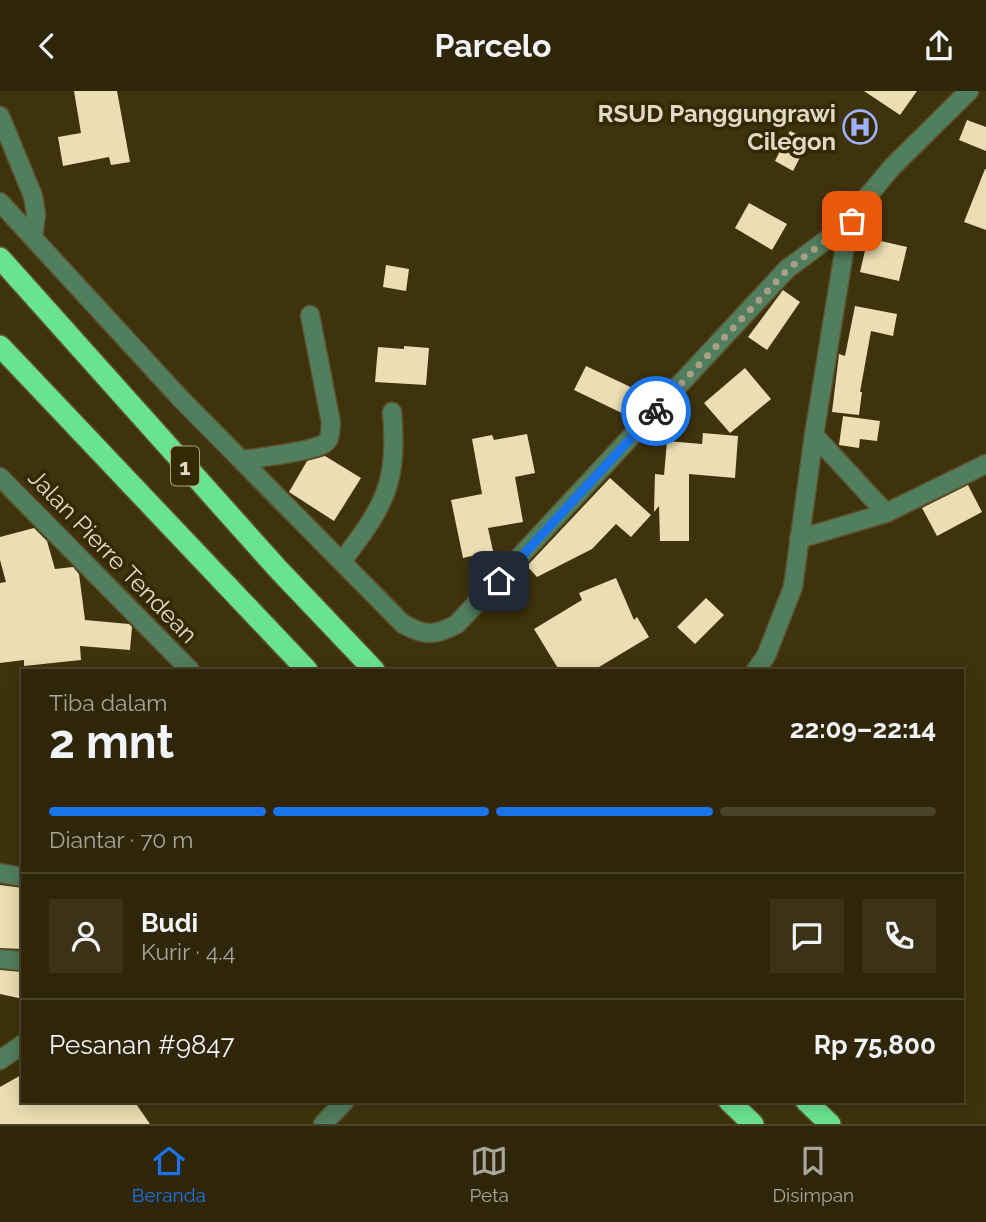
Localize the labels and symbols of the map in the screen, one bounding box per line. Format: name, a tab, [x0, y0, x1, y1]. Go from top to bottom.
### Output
place label: RSUD Panggungrawi Cilegon	[598, 99, 836, 156]
hospital icon: RSUD Panggungrawi Cilegon	[841, 108, 879, 146]
pin	[822, 191, 882, 251]
courier	[621, 376, 691, 446]
road number: 1	[171, 447, 199, 485]
street label: Jalan Pierre Tendean	[23, 463, 203, 649]
pin	[469, 551, 529, 611]

